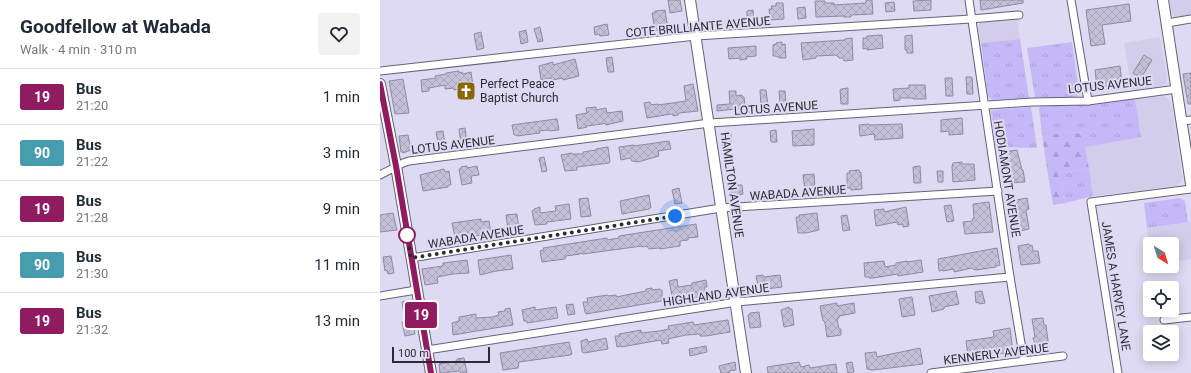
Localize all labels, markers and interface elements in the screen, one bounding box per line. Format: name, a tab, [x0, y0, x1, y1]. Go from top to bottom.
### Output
button: heart	[318, 13, 360, 55]
street label: COTE BRILLIANTE AVENUE	[625, 14, 771, 40]
text: Goodfellow at Wabada	[20, 15, 211, 38]
text: Walk · 4 min · 310 m	[20, 42, 137, 57]
street label: LOTUS AVENUE	[1067, 74, 1153, 96]
place label: Perfect Peace Baptist Church	[480, 77, 559, 105]
text: Bus	[76, 80, 102, 98]
church icon: Perfect Peace Baptist Church	[455, 80, 477, 102]
text: 1 min	[323, 88, 360, 106]
text: 19	[34, 89, 50, 105]
text: 21:20	[76, 98, 108, 113]
street label: LOTUS AVENUE	[734, 98, 819, 118]
street label: HODIAMONT AVENUE	[991, 120, 1023, 238]
street label: HAMILTON AVENUE	[718, 131, 746, 239]
street label: LOTUS AVENUE	[410, 133, 496, 157]
text: Bus	[76, 136, 102, 154]
text: 3 min	[323, 144, 360, 162]
text: 90	[34, 145, 50, 161]
text: 21:22	[76, 154, 108, 169]
street label: WABADA AVENUE	[749, 183, 847, 203]
text: Bus	[76, 192, 102, 210]
text: 9 min	[323, 200, 360, 218]
text: 19	[34, 201, 50, 217]
your location	[665, 206, 685, 226]
text: 21:28	[76, 210, 108, 225]
street label: JAMES A HARVEY LANE	[1099, 220, 1133, 352]
street label: WABADA AVENUE	[427, 222, 525, 252]
unlabelled marker	[398, 226, 416, 244]
north arrow	[1143, 237, 1179, 273]
map controls	[1143, 237, 1179, 361]
text: Bus	[76, 248, 102, 266]
text: 11 min	[314, 256, 360, 274]
text: 90	[34, 257, 50, 273]
text: 21:30	[76, 266, 108, 281]
street label: HIGHLAND AVENUE	[662, 281, 770, 309]
button: locate	[1143, 281, 1179, 317]
line badge: 19	[403, 302, 439, 328]
text: Bus	[76, 304, 102, 322]
text: 19	[413, 307, 429, 323]
text: 13 min	[314, 312, 360, 330]
text: 19	[34, 313, 50, 329]
text: 21:32	[76, 322, 108, 337]
button: layers	[1143, 325, 1179, 361]
street label: KENNERLY AVENUE	[943, 341, 1050, 367]
scale bar	[392, 345, 490, 364]
text: 100 m	[398, 347, 429, 360]

